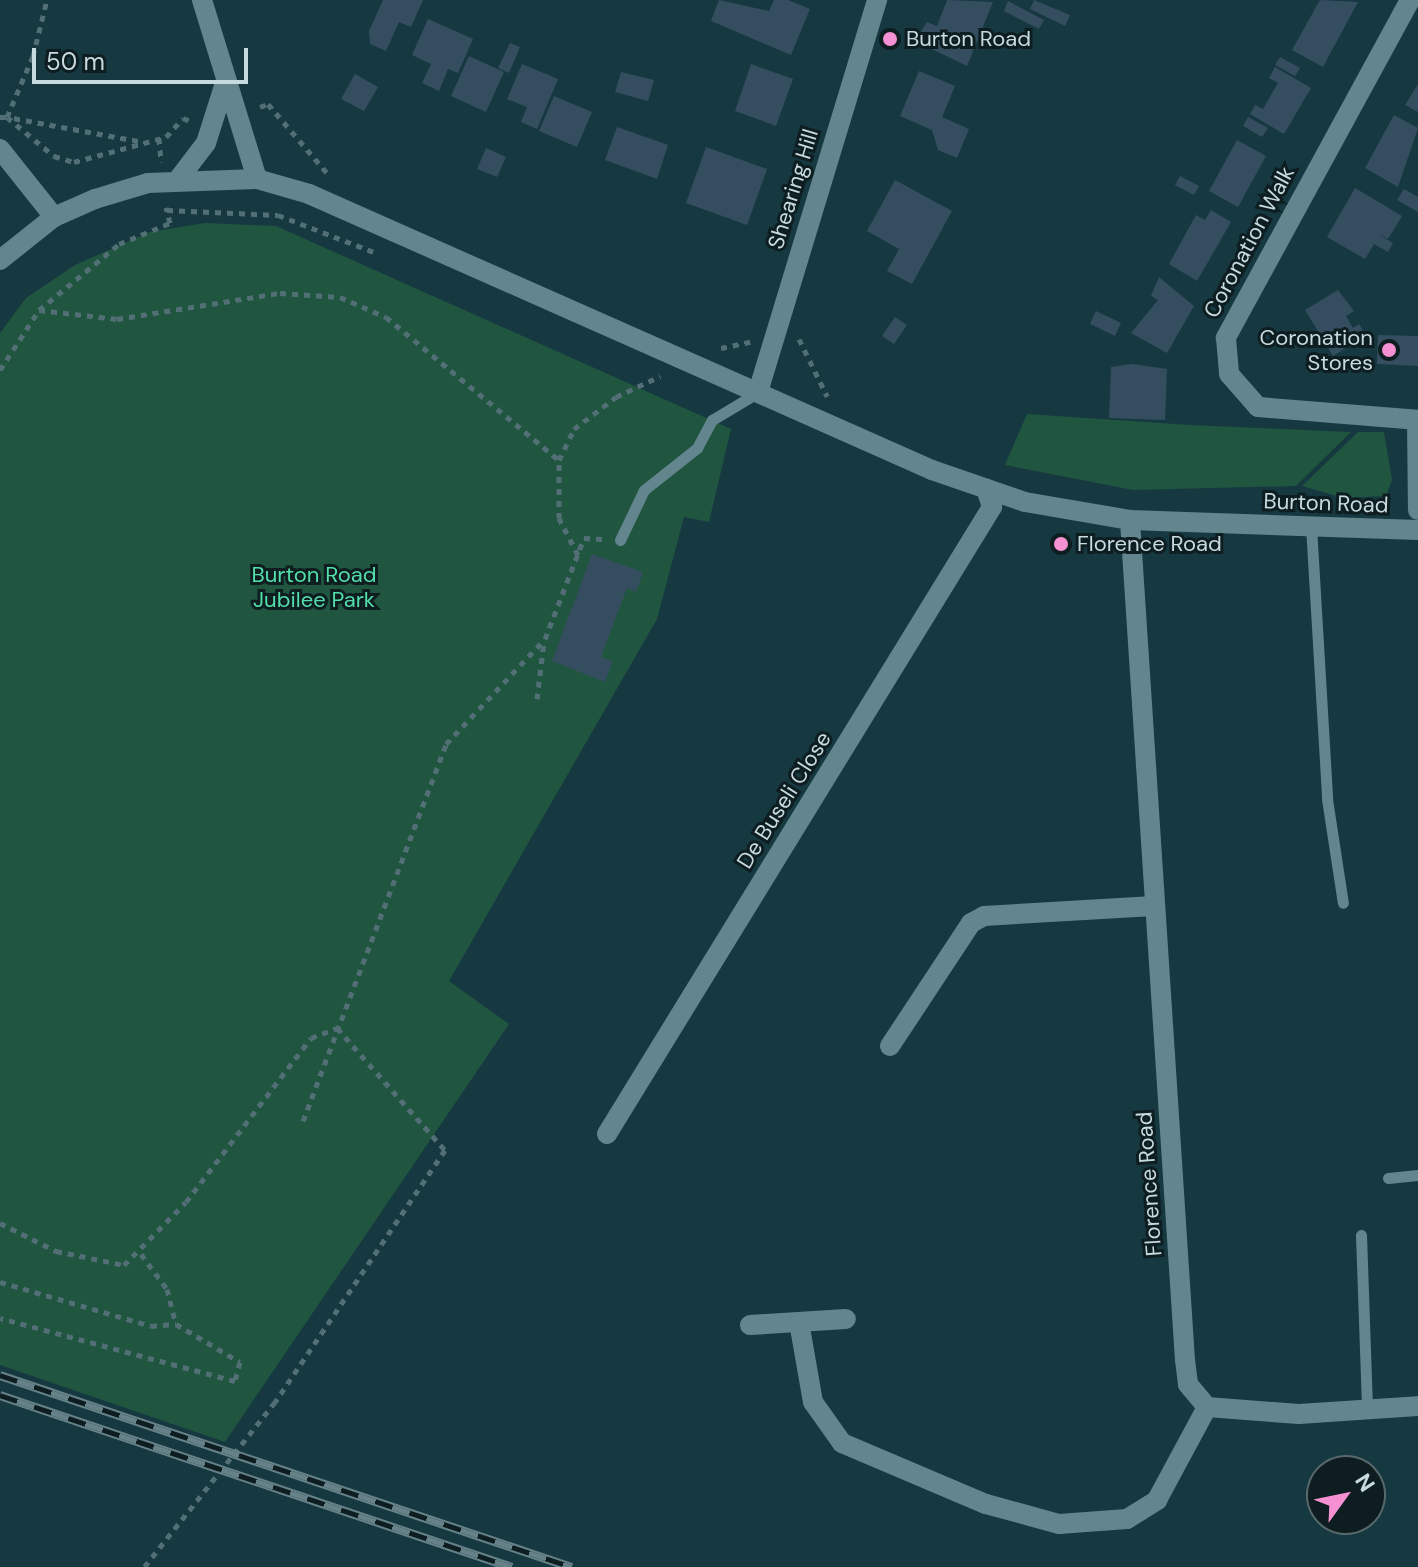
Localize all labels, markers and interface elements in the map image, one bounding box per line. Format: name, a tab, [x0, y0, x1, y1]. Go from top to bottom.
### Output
place label: Burton Road	[906, 26, 1031, 52]
marker: Burton Road	[881, 30, 899, 48]
scale bar	[36, 32, 252, 82]
text: 50 m	[46, 46, 105, 77]
street label: Shearing Hill	[762, 126, 824, 252]
street label: Coronation Walk	[1198, 162, 1300, 322]
place label: Coronation Stores	[1260, 324, 1373, 376]
marker: Coronation Stores	[1380, 341, 1398, 359]
street label: Burton Road	[1263, 488, 1389, 518]
place label: Florence Road	[1077, 531, 1222, 557]
marker: Florence Road	[1052, 535, 1070, 553]
park label: Burton Road Jubilee Park	[251, 561, 377, 612]
street label: De Buseli Close	[731, 727, 837, 873]
street label: Florence Road	[1131, 1111, 1167, 1257]
north arrow	[1306, 1455, 1386, 1535]
text: N	[1348, 1468, 1381, 1497]

